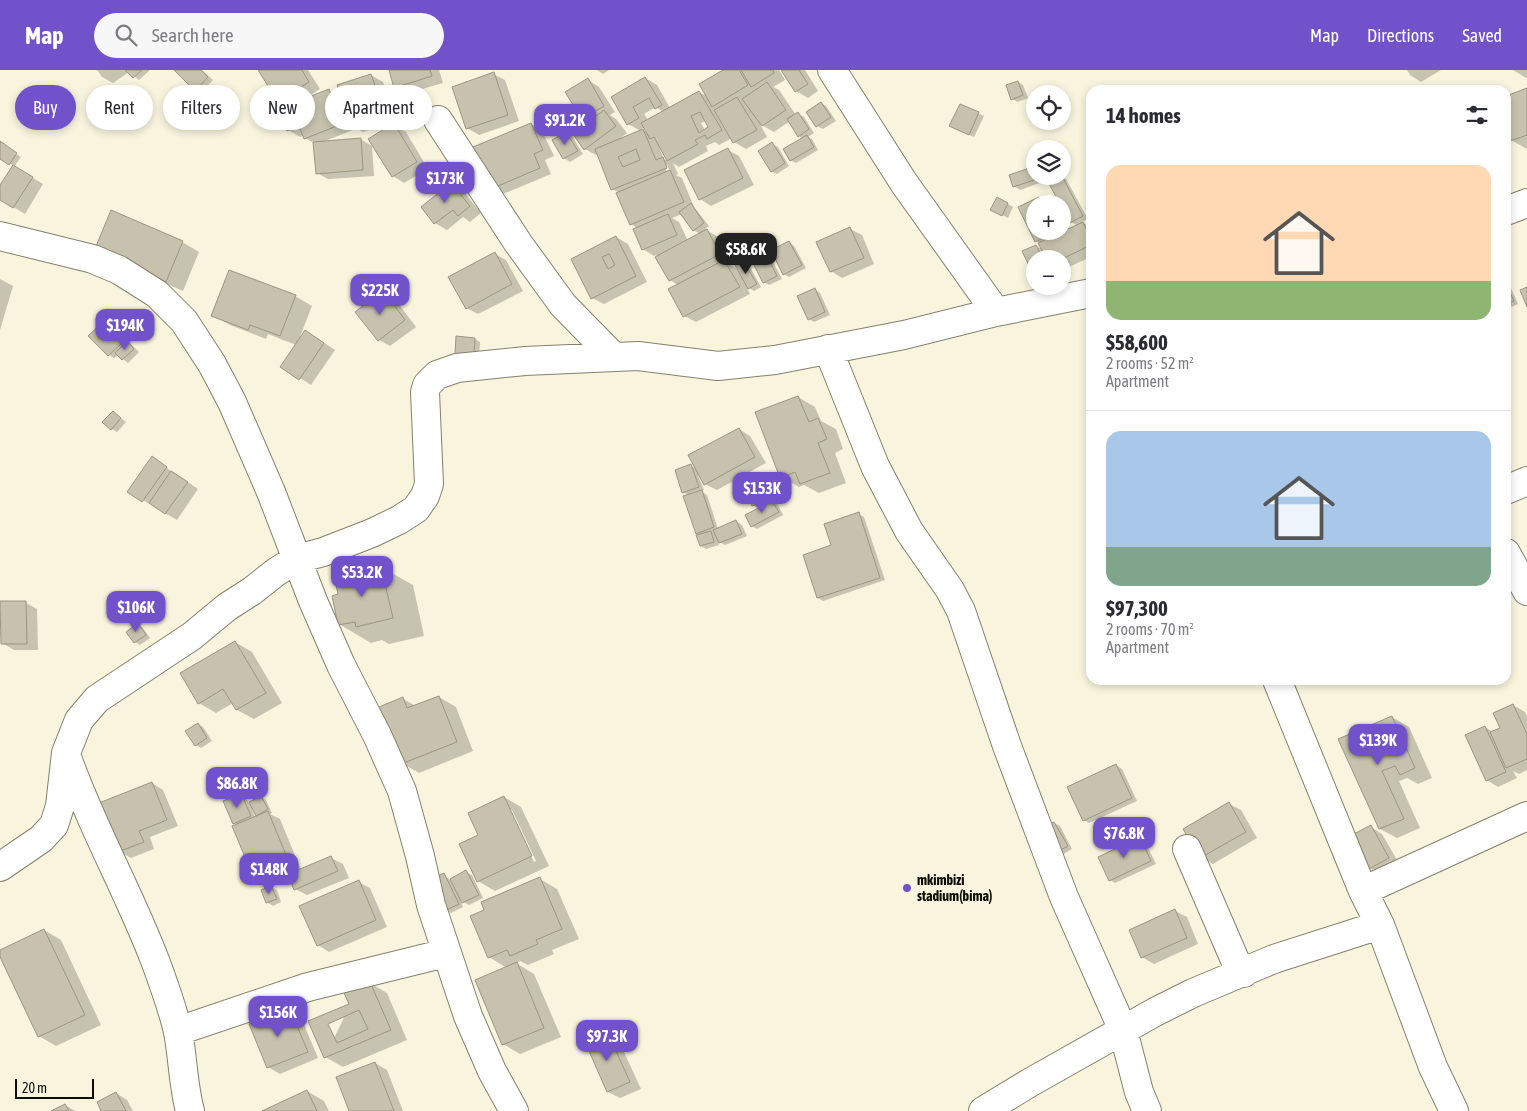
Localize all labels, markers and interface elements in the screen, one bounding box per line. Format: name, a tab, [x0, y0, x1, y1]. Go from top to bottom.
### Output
search box	[94, 13, 444, 58]
icon: search	[112, 21, 140, 49]
text: Map	[25, 22, 64, 49]
text: Search here	[152, 24, 234, 46]
text: Map	[1310, 25, 1339, 46]
text: Directions	[1367, 25, 1434, 46]
text: Saved	[1462, 25, 1502, 46]
chip: Buy	[15, 85, 76, 130]
chip: Rent	[86, 85, 153, 130]
chip: Filters	[163, 85, 240, 130]
chip: New	[250, 85, 315, 130]
chip: Apartment	[325, 85, 432, 130]
map controls	[1026, 85, 1071, 295]
button: locate	[1026, 85, 1071, 130]
icon: filters	[1463, 101, 1491, 129]
text: 14 homes	[1106, 103, 1181, 127]
pin: $91.2K	[524, 104, 606, 146]
text: $91.2K	[545, 111, 585, 129]
button: layers	[1026, 140, 1071, 185]
pin: $173K	[410, 162, 480, 204]
text: $173K	[426, 169, 464, 187]
button: +	[1026, 195, 1071, 240]
icon: home	[1254, 198, 1344, 288]
pin: $58.6K	[705, 232, 787, 275]
text: $58.6K	[726, 240, 766, 258]
button: −	[1026, 250, 1071, 295]
pin: $225K	[345, 274, 415, 316]
text: $225K	[361, 281, 399, 299]
pin: $194K	[90, 308, 160, 351]
text: $194K	[106, 316, 144, 334]
text: $58,600	[1106, 330, 1168, 354]
text: 2 rooms · 52 m²	[1106, 354, 1194, 372]
text: Apartment	[1106, 372, 1169, 390]
icon: home	[1254, 463, 1344, 553]
pin: $153K	[727, 472, 797, 514]
text: $153K	[743, 479, 781, 497]
pin: $53.2K	[321, 556, 403, 598]
text: $53.2K	[342, 563, 382, 581]
pin: $106K	[101, 590, 171, 633]
text: $97,300	[1106, 596, 1168, 620]
text: $106K	[117, 598, 155, 616]
text: 2 rooms · 70 m²	[1106, 620, 1194, 638]
text: Apartment	[1106, 638, 1169, 656]
pin: $139K	[1343, 724, 1413, 766]
text: $139K	[1359, 731, 1397, 749]
pin: $86.8K	[196, 766, 278, 809]
text: $86.8K	[217, 774, 257, 792]
pin: $76.8K	[1083, 816, 1165, 859]
text: $76.8K	[1104, 824, 1144, 842]
pin: $148K	[234, 852, 304, 895]
text: $148K	[250, 860, 288, 878]
place label: mkimbizi stadium(bima)	[917, 872, 992, 904]
marker: mkimbizi stadium(bima)	[901, 882, 913, 894]
pin: $156K	[243, 996, 313, 1038]
text: $156K	[259, 1003, 297, 1021]
pin: $97.3K	[566, 1020, 648, 1062]
text: $97.3K	[587, 1027, 627, 1045]
scale bar	[15, 1076, 94, 1099]
text: 20 m	[22, 1080, 47, 1096]

